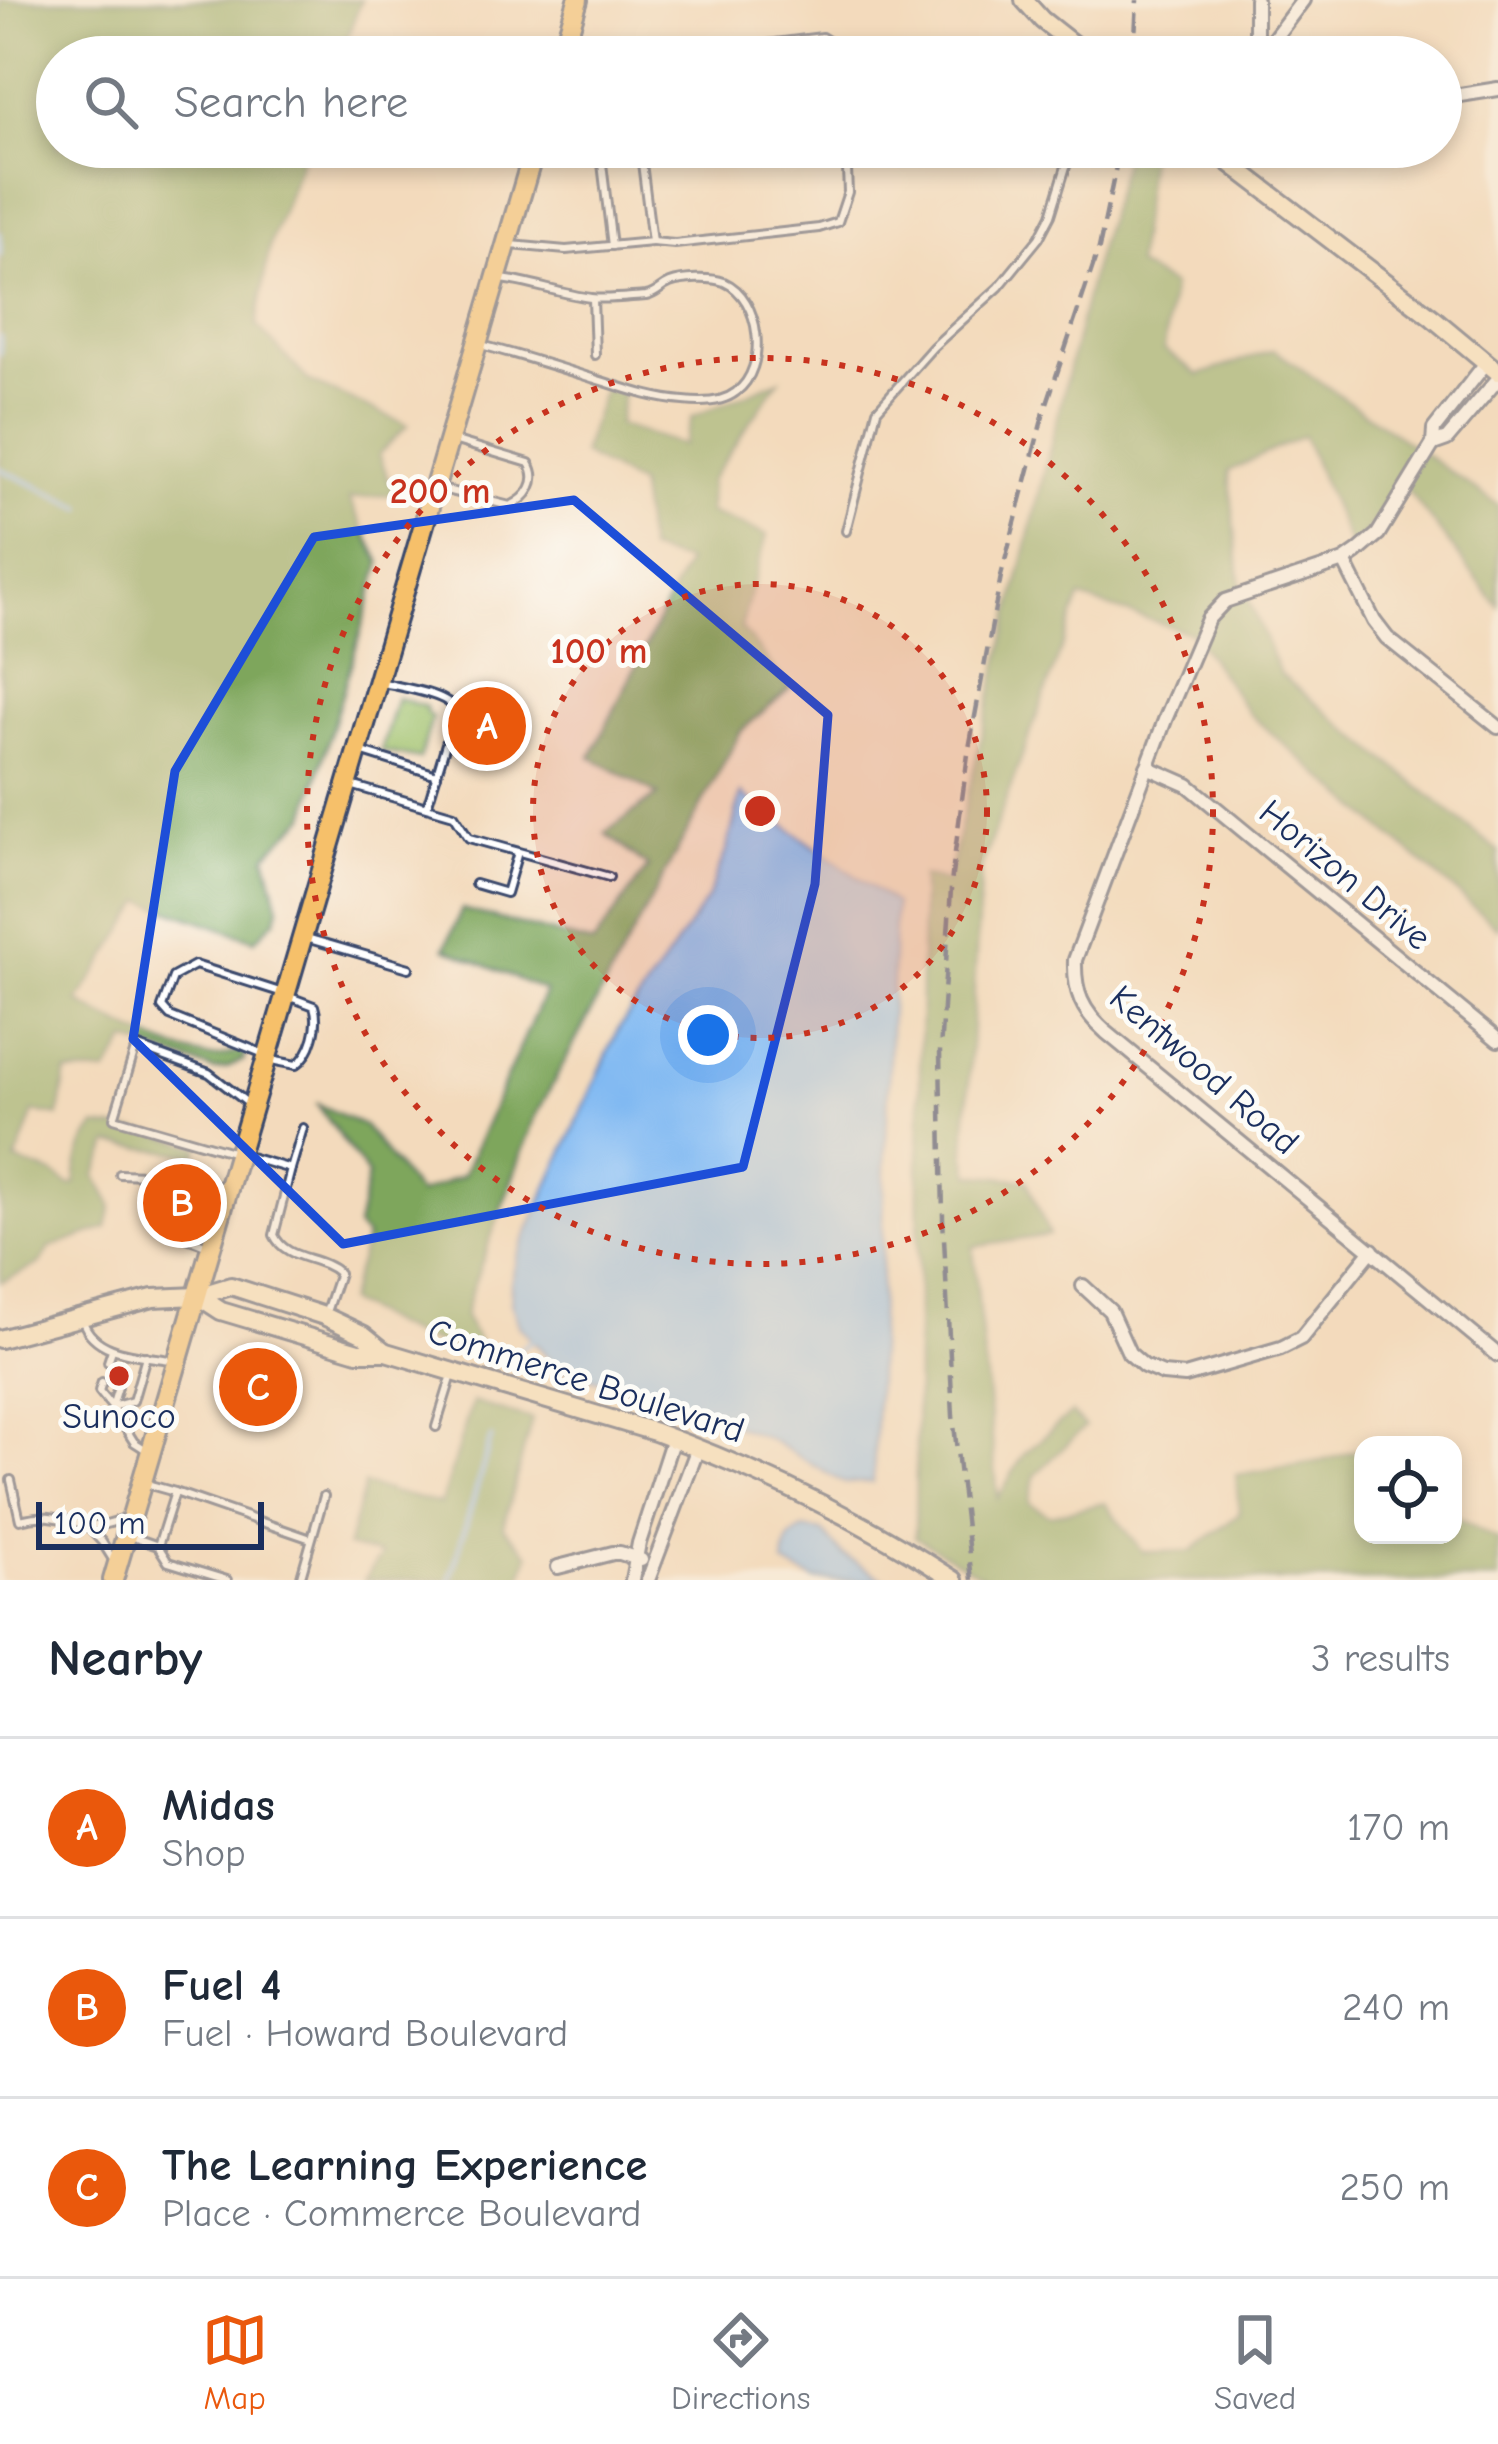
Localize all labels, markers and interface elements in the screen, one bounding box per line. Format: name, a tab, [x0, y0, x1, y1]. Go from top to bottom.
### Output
search box	[36, 36, 1462, 168]
icon: search	[78, 69, 144, 135]
text: Search here	[174, 76, 408, 128]
text: 200 m	[390, 471, 490, 512]
text: 100 m	[551, 631, 647, 672]
pin: A	[448, 681, 526, 771]
centre of rings	[739, 790, 781, 832]
street label: Horizon Drive	[1251, 792, 1439, 958]
street label: Kentwood Road	[1101, 977, 1307, 1163]
your location	[678, 1005, 738, 1065]
pin: B	[143, 1158, 221, 1248]
street label: Commerce Boulevard	[423, 1310, 749, 1452]
pin: C	[219, 1342, 297, 1432]
marker: Sunoco	[106, 1363, 132, 1389]
place label: Sunoco	[62, 1396, 176, 1437]
map controls	[1354, 1436, 1462, 1544]
button: locate	[1354, 1436, 1462, 1544]
scale bar	[36, 1496, 264, 1549]
text: 100 m	[54, 1504, 146, 1542]
text: Nearby	[48, 1629, 202, 1688]
text: 3 results	[1311, 1636, 1450, 1681]
text: Midas	[162, 1779, 275, 1831]
text: A	[76, 1805, 98, 1850]
text: 170 m	[1347, 1805, 1450, 1850]
text: Shop	[162, 1831, 246, 1876]
text: Fuel 4	[162, 1959, 281, 2011]
text: B	[75, 1985, 99, 2030]
text: 240 m	[1342, 1985, 1450, 2030]
text: Fuel · Howard Boulevard	[162, 2011, 568, 2056]
text: The Learning Experience	[162, 2139, 647, 2191]
text: C	[75, 2165, 99, 2210]
text: 250 m	[1339, 2165, 1450, 2210]
text: Place · Commerce Boulevard	[162, 2191, 642, 2236]
tab: Map	[202, 2307, 268, 2417]
tab: Directions	[671, 2307, 811, 2417]
tab: Saved	[1214, 2307, 1296, 2417]

